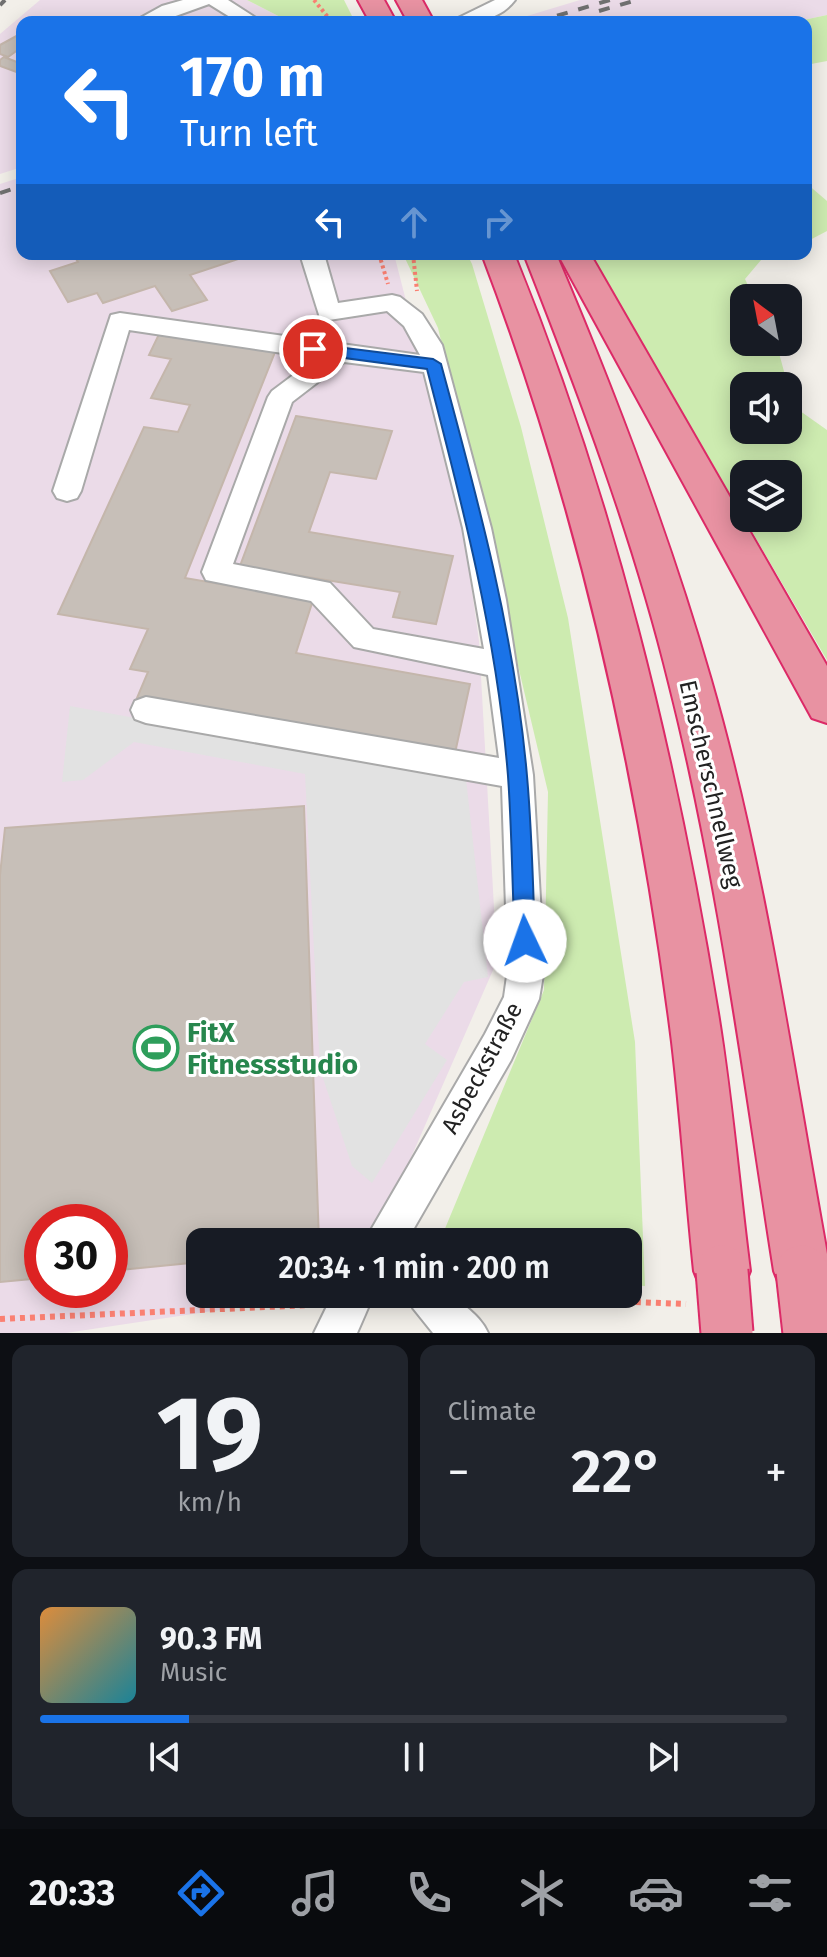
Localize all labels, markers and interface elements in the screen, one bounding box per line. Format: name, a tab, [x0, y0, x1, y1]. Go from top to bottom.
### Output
text: 170 m	[180, 44, 325, 111]
icon: left	[48, 48, 152, 152]
text: Turn left	[180, 112, 318, 156]
icon: left	[308, 200, 352, 244]
icon: ahead	[392, 200, 436, 244]
icon: right	[476, 200, 520, 244]
north arrow	[730, 284, 802, 356]
map controls	[730, 284, 802, 532]
pin	[279, 315, 347, 383]
icon: arrive	[291, 327, 335, 371]
button: sound	[730, 372, 802, 444]
button: layers	[730, 460, 802, 532]
street label: Emscherschnellweg	[673, 677, 749, 891]
position arrow	[483, 899, 567, 983]
street label: Asbeckstraße	[436, 998, 528, 1138]
place label: FitX Fitnessstudio	[187, 1016, 358, 1081]
sports icon: FitX Fitnessstudio	[132, 1024, 180, 1072]
speed limit sign: 30	[24, 1204, 128, 1308]
text: 20:34 · 1 min · 200 m	[278, 1250, 550, 1286]
text: 19	[157, 1372, 263, 1497]
text: Climate	[448, 1396, 536, 1427]
text: 22°	[571, 1436, 664, 1508]
text: −	[448, 1446, 470, 1499]
text: +	[765, 1446, 787, 1499]
text: km/h	[178, 1487, 242, 1518]
text: 90.3 FM	[160, 1621, 262, 1657]
text: Music	[160, 1657, 227, 1688]
icon: previous	[143, 1735, 187, 1779]
icon: pause	[392, 1735, 436, 1779]
icon: next	[641, 1735, 685, 1779]
icon: directions	[173, 1865, 229, 1921]
icon: music	[287, 1865, 343, 1921]
icon: phone	[401, 1865, 457, 1921]
icon: climate	[514, 1865, 570, 1921]
icon: car	[628, 1865, 684, 1921]
icon: filters	[742, 1865, 798, 1921]
text: 20:33	[29, 1871, 115, 1915]

